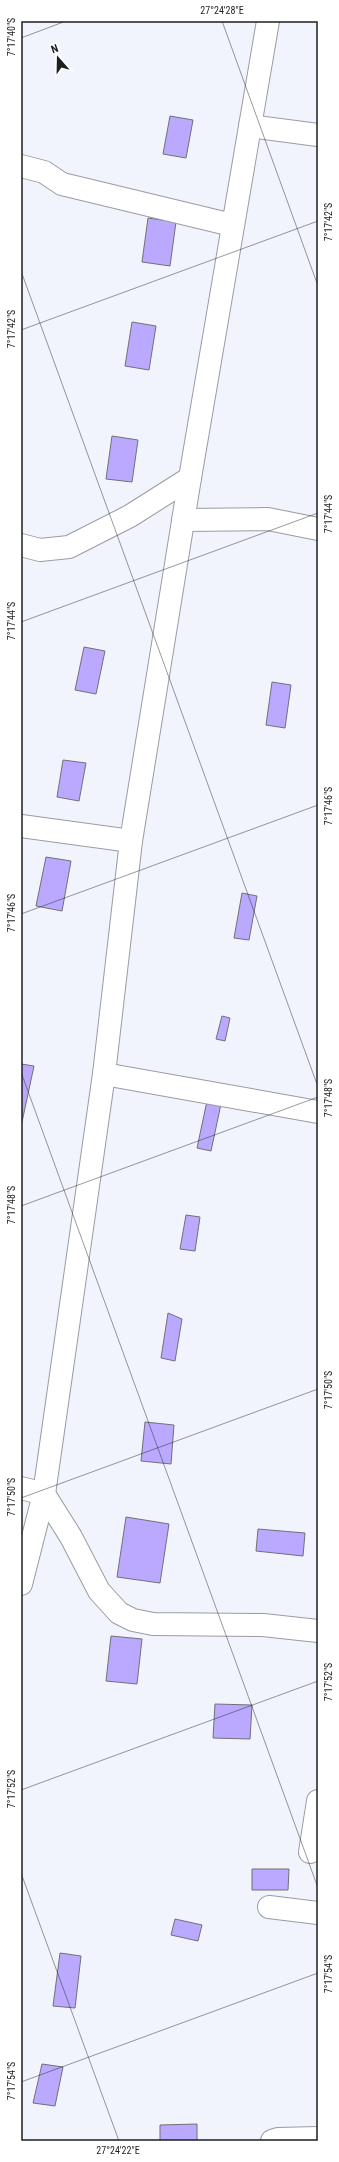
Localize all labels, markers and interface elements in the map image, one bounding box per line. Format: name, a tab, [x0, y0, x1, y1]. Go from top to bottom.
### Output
text: 27°24'28"E	[200, 5, 244, 16]
text: 7°17'40"S	[6, 18, 17, 56]
north arrow	[38, 38, 78, 78]
text: N	[49, 42, 60, 56]
text: 7°17'42"S	[323, 203, 334, 241]
text: 7°17'42"S	[6, 310, 17, 348]
text: 7°17'44"S	[323, 495, 334, 533]
text: 7°17'44"S	[6, 602, 17, 640]
text: 7°17'46"S	[323, 787, 334, 825]
text: 7°17'46"S	[6, 894, 17, 932]
text: 7°17'48"S	[323, 1079, 334, 1117]
text: 7°17'48"S	[6, 1186, 17, 1224]
text: 7°17'50"S	[323, 1371, 334, 1409]
text: 7°17'50"S	[6, 1478, 17, 1516]
text: 7°17'52"S	[323, 1663, 334, 1701]
text: 7°17'52"S	[6, 1770, 17, 1808]
text: 7°17'54"S	[323, 1955, 334, 1993]
text: 7°17'54"S	[6, 2062, 17, 2100]
text: 27°24'22"E	[96, 2145, 140, 2156]

